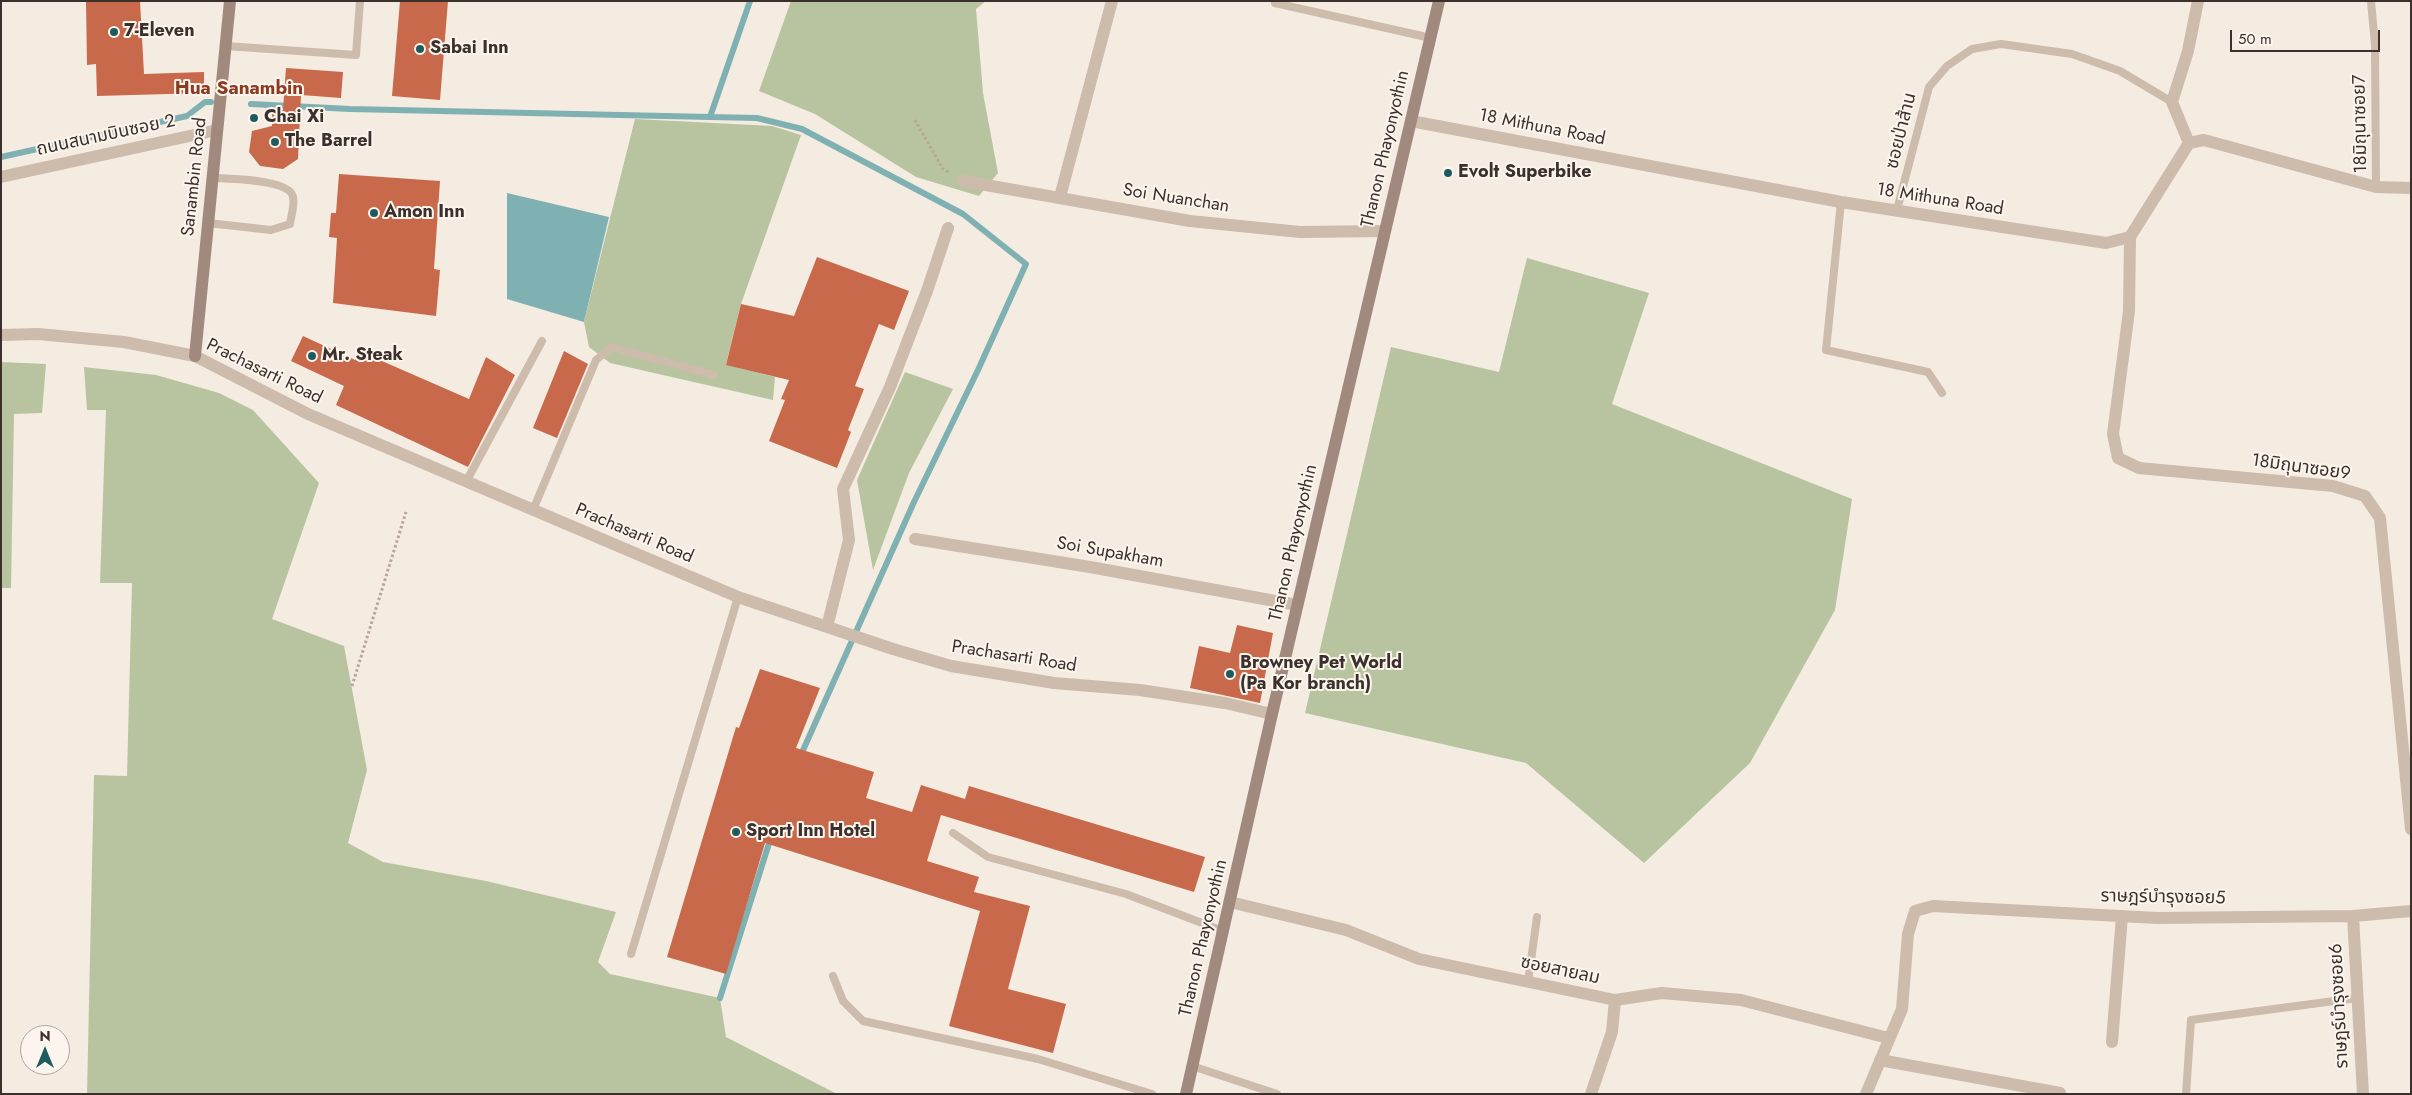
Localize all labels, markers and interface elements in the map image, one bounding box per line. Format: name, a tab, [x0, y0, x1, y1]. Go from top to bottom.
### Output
scale bar	[2232, 20, 2382, 52]
place label: 7-Eleven	[124, 21, 194, 43]
marker: 7-Eleven	[108, 26, 120, 38]
text: 50 m	[2238, 28, 2272, 50]
place label: Sabai Inn	[430, 38, 509, 60]
marker: Sabai Inn	[414, 43, 426, 55]
street label: Thanon Phayonyothin	[1357, 68, 1415, 230]
street label: 18มิถุนาซอย7	[2349, 74, 2373, 174]
district label: Hua Sanambin	[175, 78, 303, 100]
street label: ซอยป่าส้าน	[1882, 91, 1922, 171]
street label: 18 Mithuna Road	[1477, 105, 1607, 151]
place label: Chai Xi	[264, 107, 324, 129]
street label: ถนนสนามบินซอย 2	[35, 111, 177, 161]
marker: Chai Xi	[248, 112, 260, 124]
street label: Sanambin Road	[178, 117, 212, 237]
place label: The Barrel	[285, 131, 372, 153]
marker: The Barrel	[269, 136, 281, 148]
place label: Evolt Superbike	[1458, 162, 1592, 184]
marker: Evolt Superbike	[1442, 167, 1454, 179]
street label: 18 Mithuna Road	[1875, 179, 2005, 221]
street label: Soi Nuanchan	[1121, 180, 1231, 218]
place label: Amon Inn	[384, 202, 465, 224]
marker: Amon Inn	[368, 207, 380, 219]
street label: Prachasarti Road	[202, 335, 326, 409]
place label: Mr. Steak	[322, 345, 403, 367]
marker: Mr. Steak	[306, 350, 318, 362]
street label: 18มิถุนาซอย9	[2250, 450, 2352, 486]
street label: Thanon Phayonyothin	[1265, 462, 1323, 624]
street label: Prachasarti Road	[572, 499, 696, 569]
street label: Soi Supakham	[1055, 533, 1165, 573]
street label: Prachasarti Road	[950, 636, 1078, 678]
place label: Browney Pet World (Pa Kor branch)	[1240, 653, 1402, 696]
marker: Browney Pet World (Pa Kor branch)	[1224, 668, 1236, 680]
place label: Sport Inn Hotel	[746, 821, 875, 843]
marker: Sport Inn Hotel	[730, 826, 742, 838]
street label: Thanon Phayonyothin	[1175, 857, 1233, 1019]
street label: ราษฎร์บำรุงซอย5	[2100, 886, 2226, 910]
street label: ราษฎร์บำรุงซอย6	[2326, 943, 2354, 1069]
street label: ซอยสายลม	[1518, 952, 1602, 990]
north arrow	[20, 1025, 70, 1075]
text: N	[39, 1026, 51, 1046]

